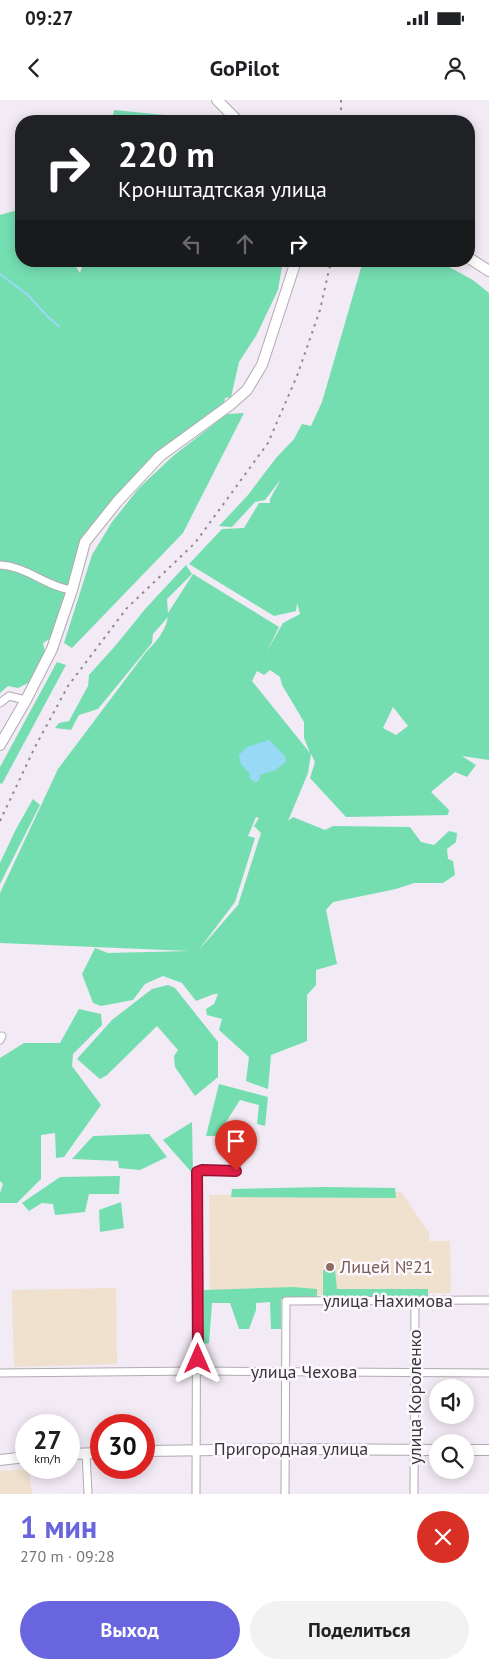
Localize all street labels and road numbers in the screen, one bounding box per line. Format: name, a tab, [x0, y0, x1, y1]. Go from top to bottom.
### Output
street label: улица Нахимова	[323, 1289, 453, 1312]
street label: улица Короленко	[403, 1329, 426, 1465]
street label: улица Чехова	[251, 1360, 357, 1383]
street label: Пригородная улица	[214, 1437, 368, 1460]

